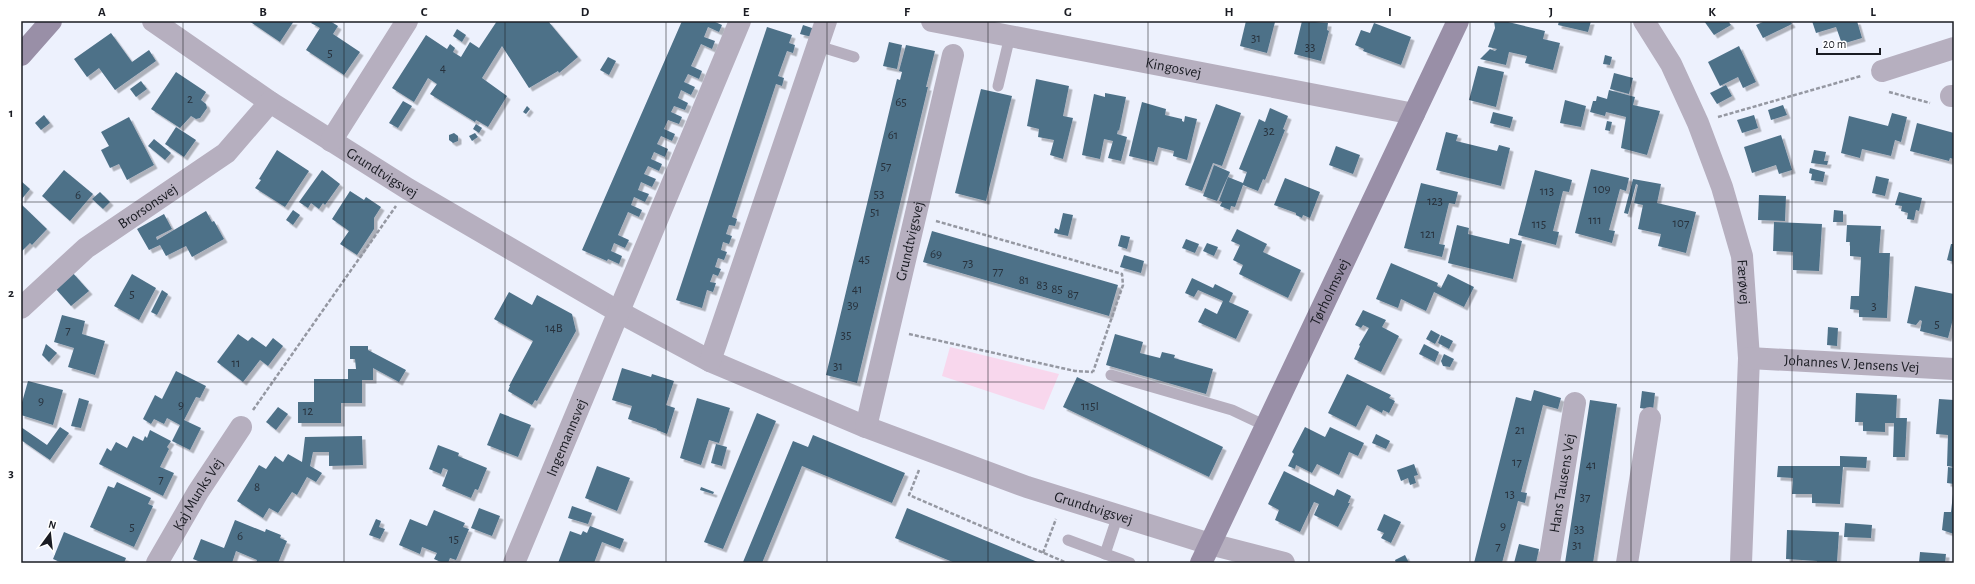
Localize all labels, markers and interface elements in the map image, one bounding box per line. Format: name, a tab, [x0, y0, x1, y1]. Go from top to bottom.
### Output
text: A	[98, 6, 106, 19]
text: B	[259, 6, 267, 19]
text: C	[421, 6, 428, 19]
text: D	[581, 6, 590, 19]
text: E	[743, 6, 750, 19]
text: F	[904, 6, 911, 19]
text: G	[1064, 6, 1072, 19]
text: H	[1224, 6, 1234, 19]
text: I	[1388, 6, 1392, 19]
text: J	[1549, 6, 1553, 19]
text: K	[1708, 6, 1716, 19]
text: L	[1870, 6, 1876, 19]
scale bar	[1817, 30, 1880, 56]
house number: 31	[1251, 32, 1261, 45]
text: 20 m	[1823, 38, 1846, 50]
house number: 33	[1305, 41, 1315, 54]
house number: 5	[327, 47, 333, 60]
street label: Kingosvej	[1144, 55, 1203, 80]
house number: 4	[440, 62, 446, 75]
house number: 2	[187, 93, 193, 106]
house number: 65	[895, 96, 907, 109]
text: 1	[9, 107, 13, 120]
house number: 32	[1263, 125, 1275, 138]
house number: 61	[888, 129, 898, 142]
street label: Grundtvigsvej	[344, 145, 421, 201]
house number: 57	[881, 160, 892, 173]
street label: Brorsonsvej	[115, 181, 180, 231]
house number: 109	[1593, 183, 1611, 196]
house number: 113	[1540, 185, 1554, 198]
house number: 53	[874, 188, 884, 201]
house number: 6	[75, 189, 81, 202]
house number: 123	[1427, 195, 1443, 208]
street label: Grundtvigsvej	[893, 200, 926, 282]
house number: 51	[870, 206, 880, 219]
house number: 111	[1588, 214, 1602, 227]
house number: 107	[1673, 217, 1690, 230]
house number: 115	[1532, 218, 1546, 231]
house number: 121	[1421, 228, 1435, 241]
house number: 69	[930, 248, 942, 261]
house number: 45	[858, 253, 870, 266]
street label: Tørholmsvej	[1307, 256, 1352, 328]
house number: 73	[963, 257, 973, 270]
street label: Færøvej	[1735, 259, 1753, 305]
house number: 77	[993, 265, 1004, 278]
house number: 81	[1019, 274, 1029, 287]
house number: 83	[1036, 279, 1048, 292]
house number: 41	[852, 283, 862, 296]
house number: 85	[1051, 283, 1063, 296]
text: 2	[8, 287, 14, 300]
house number: 5	[129, 288, 135, 301]
house number: 87	[1067, 288, 1079, 301]
house number: 39	[847, 299, 859, 312]
house number: 3	[1871, 300, 1877, 313]
house number: 5	[1934, 318, 1940, 331]
house number: 14B	[545, 322, 563, 335]
house number: 7	[65, 324, 71, 337]
house number: 35	[841, 329, 851, 342]
street label: Johannes V. Jensens Vej	[1784, 352, 1920, 375]
house number: 11	[232, 357, 240, 370]
house number: 31	[833, 360, 843, 373]
house number: 9	[38, 395, 44, 408]
street label: Ingemannsvej	[544, 396, 589, 478]
house number: 9	[178, 399, 184, 412]
house number: 115I	[1081, 400, 1099, 413]
house number: 12	[303, 405, 313, 418]
house number: 21	[1515, 424, 1525, 437]
street label: Hans Tausens Vej	[1547, 432, 1577, 534]
street label: Kaj Munks Vej	[170, 455, 226, 533]
house number: 17	[1512, 456, 1523, 469]
house number: 41	[1586, 459, 1596, 472]
text: 3	[8, 467, 14, 480]
house number: 7	[158, 473, 164, 486]
house number: 8	[254, 481, 260, 494]
street label: Grundtvigsvej	[1053, 488, 1135, 527]
house number: 13	[1505, 488, 1515, 501]
house number: 37	[1580, 491, 1591, 504]
north arrow	[30, 514, 70, 554]
text: N	[47, 519, 58, 531]
house number: 9	[1500, 520, 1506, 533]
house number: 5	[129, 521, 135, 534]
house number: 33	[1574, 523, 1584, 536]
house number: 6	[237, 530, 243, 543]
house number: 15	[449, 533, 459, 546]
house number: 31	[1572, 539, 1582, 552]
house number: 7	[1495, 540, 1501, 553]

